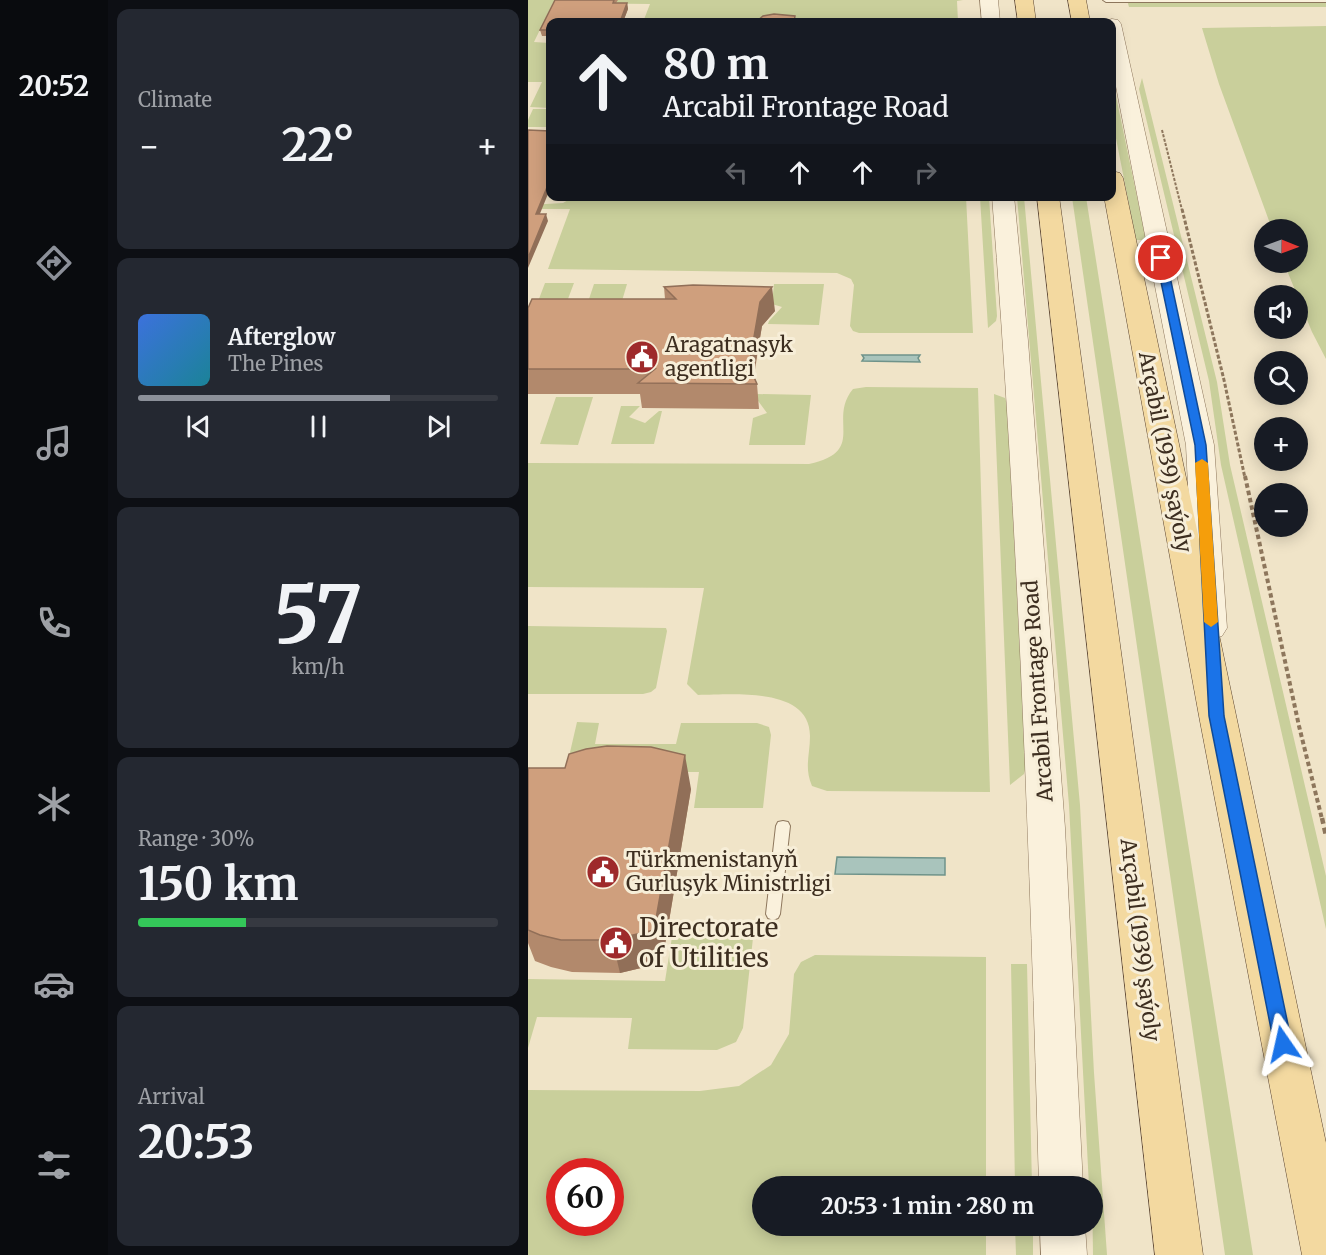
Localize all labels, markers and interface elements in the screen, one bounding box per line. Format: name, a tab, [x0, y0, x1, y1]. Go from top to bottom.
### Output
text: 80 m	[663, 38, 769, 90]
icon: ahead	[564, 42, 642, 120]
text: 20:52	[19, 69, 89, 103]
text: Climate	[138, 87, 212, 112]
text: Arcabil Frontage Road	[663, 90, 949, 124]
text: 22°	[282, 117, 354, 173]
text: −	[138, 126, 160, 167]
text: +	[476, 126, 498, 167]
icon: left	[720, 156, 753, 189]
icon: ahead	[783, 156, 816, 189]
icon: ahead	[846, 156, 879, 189]
icon: right	[909, 156, 942, 189]
north arrow	[1254, 219, 1308, 273]
map controls	[1254, 219, 1308, 537]
pin	[1135, 232, 1186, 283]
icon: arrive	[1144, 241, 1177, 274]
icon: directions	[33, 242, 75, 284]
button: sound	[1254, 285, 1308, 339]
text: Afterglow	[228, 323, 335, 351]
place label: Aragatnaşyk agentligi	[664, 331, 794, 382]
public building icon: Aragatnaşyk agentligi	[624, 339, 660, 375]
street label: Arçabil (1939) şaýoly	[1133, 348, 1198, 555]
text: The Pines	[228, 351, 323, 376]
button: search	[1254, 351, 1308, 405]
icon: previous	[182, 410, 215, 443]
icon: pause	[302, 410, 335, 443]
icon: next	[422, 410, 455, 443]
button: +	[1254, 417, 1308, 471]
icon: music	[33, 422, 75, 464]
button: −	[1254, 483, 1308, 537]
text: 57	[274, 566, 362, 664]
street label: Arcabil Frontage Road	[1016, 579, 1059, 804]
icon: phone	[33, 602, 75, 644]
text: km/h	[292, 654, 344, 679]
icon: climate	[33, 783, 75, 825]
text: Range · 30%	[138, 826, 254, 851]
street label: Arçabil (1939) şaýoly	[1115, 836, 1166, 1044]
place label: Türkmenistanyň Gurluşyk Ministrligi	[626, 846, 832, 897]
public building icon: Türkmenistanyň Gurluşyk Ministrligi	[585, 854, 621, 890]
text: 150 km	[138, 856, 298, 912]
place label: Directorate of Utilities	[639, 911, 778, 974]
public building icon: Directorate of Utilities	[598, 925, 634, 961]
icon: car	[33, 963, 75, 1005]
position arrow	[1251, 1012, 1315, 1076]
text: Arrival	[138, 1084, 205, 1109]
text: 20:53	[138, 1114, 254, 1170]
icon: filters	[33, 1144, 75, 1186]
speed limit sign: 60	[546, 1158, 624, 1236]
text: 20:53 · 1 min · 280 m	[821, 1192, 1034, 1220]

